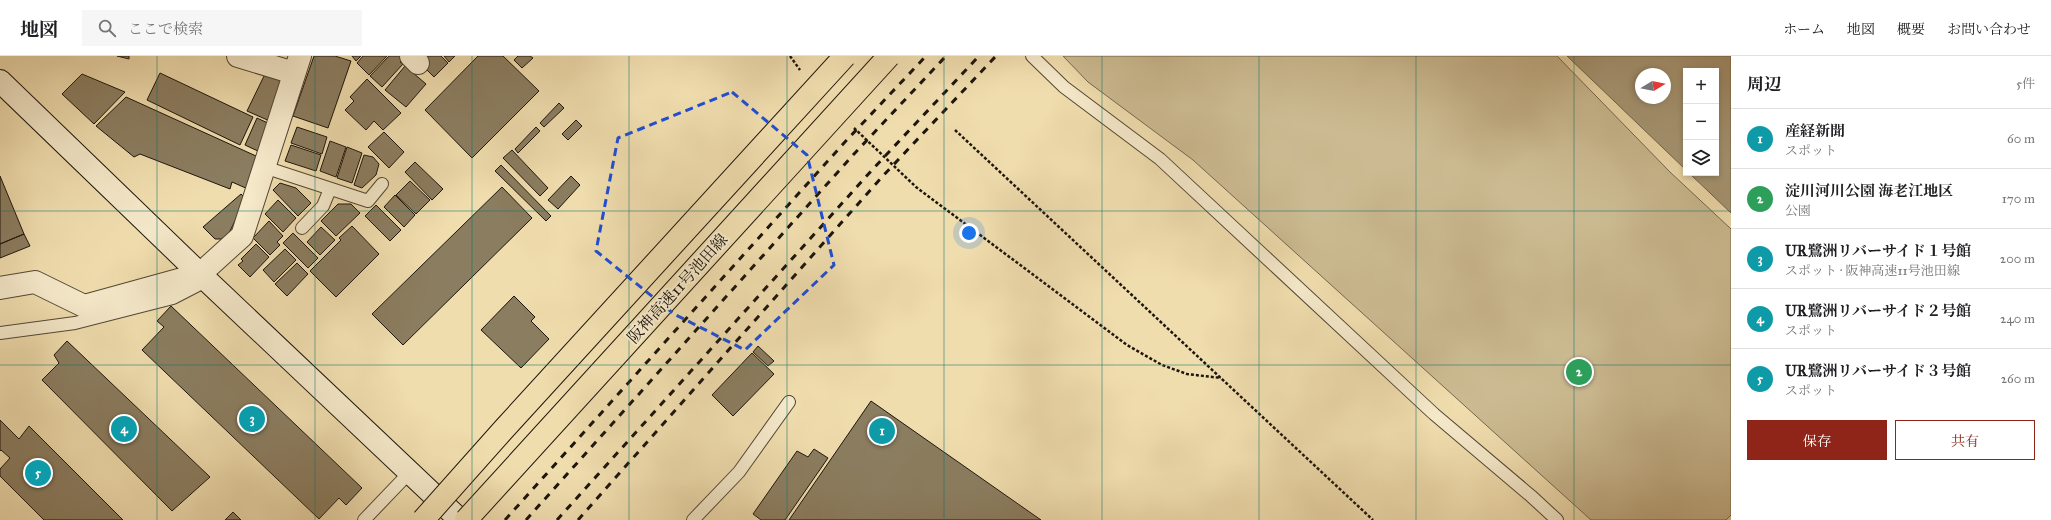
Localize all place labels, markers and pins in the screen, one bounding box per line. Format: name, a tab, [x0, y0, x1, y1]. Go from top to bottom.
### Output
pin: 2	[1566, 357, 1592, 387]
pin: 3	[239, 404, 265, 434]
pin: 4	[111, 414, 137, 444]
pin: 1	[869, 416, 895, 446]
pin: 5	[25, 458, 51, 488]

